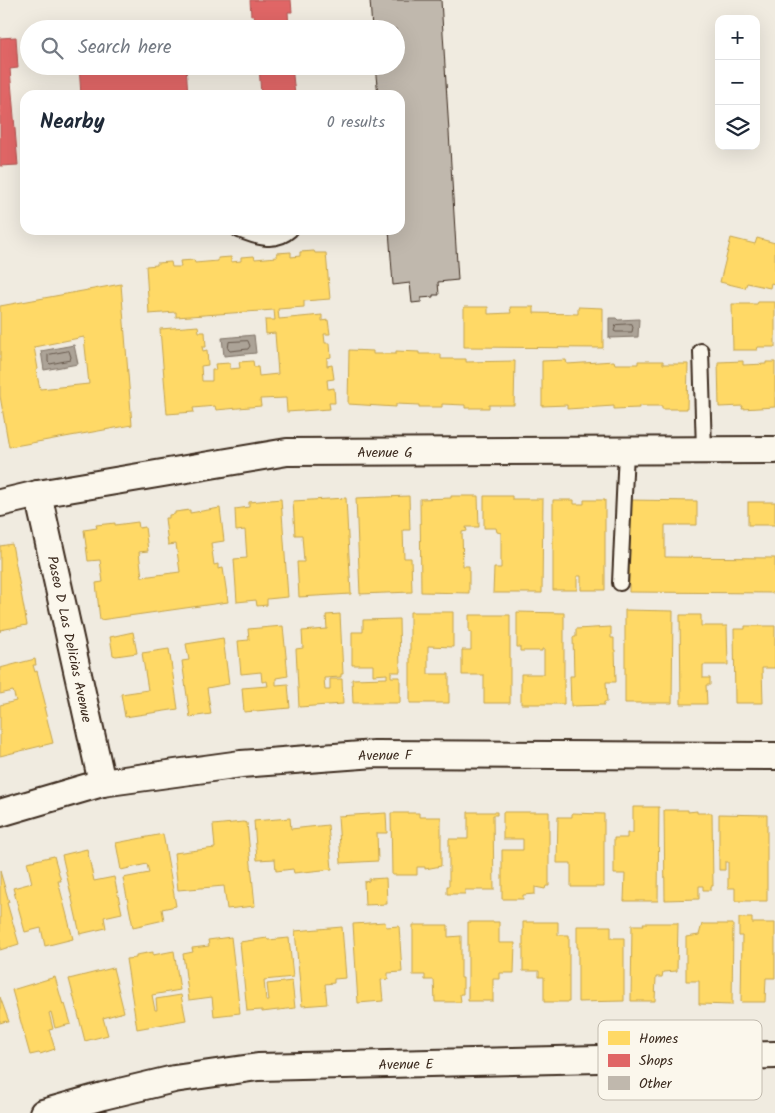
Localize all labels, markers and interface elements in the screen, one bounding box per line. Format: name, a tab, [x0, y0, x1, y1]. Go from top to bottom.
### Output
map controls	[715, 15, 760, 150]
button: +	[715, 15, 760, 60]
search box	[20, 20, 405, 75]
text: Search here	[78, 33, 172, 63]
icon: search	[38, 34, 66, 62]
button: −	[715, 60, 760, 105]
button: layers	[715, 105, 760, 150]
text: Nearby	[40, 106, 105, 139]
text: 0 results	[327, 110, 385, 135]
street label: Avenue G	[357, 442, 413, 464]
street label: Paseo D Las Delicias Avenue	[41, 554, 98, 725]
street label: Avenue F	[358, 744, 414, 767]
legend	[598, 1020, 762, 1100]
text: Homes	[639, 1028, 678, 1050]
text: Shops	[639, 1050, 673, 1072]
street label: Avenue E	[378, 1054, 435, 1076]
text: Other	[639, 1073, 673, 1095]

